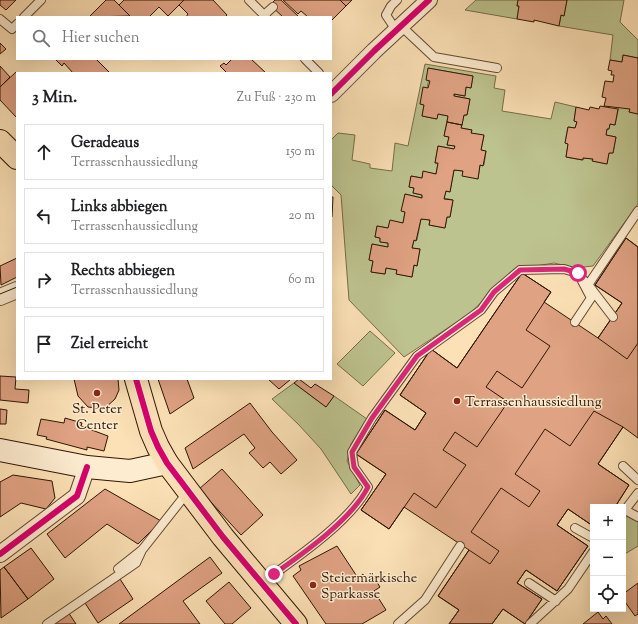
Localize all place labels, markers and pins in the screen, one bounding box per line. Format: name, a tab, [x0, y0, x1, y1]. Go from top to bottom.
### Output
marker: St. Peter Center	[92, 388, 102, 398]
place label: Terrassenhaussiedlung	[465, 393, 602, 413]
marker: Terrassenhaussiedlung	[452, 396, 462, 406]
place label: St. Peter Center	[72, 400, 123, 436]
place label: Steiermärkische Sparkasse	[321, 569, 417, 605]
marker: Steiermärkische Sparkasse	[308, 580, 318, 590]

